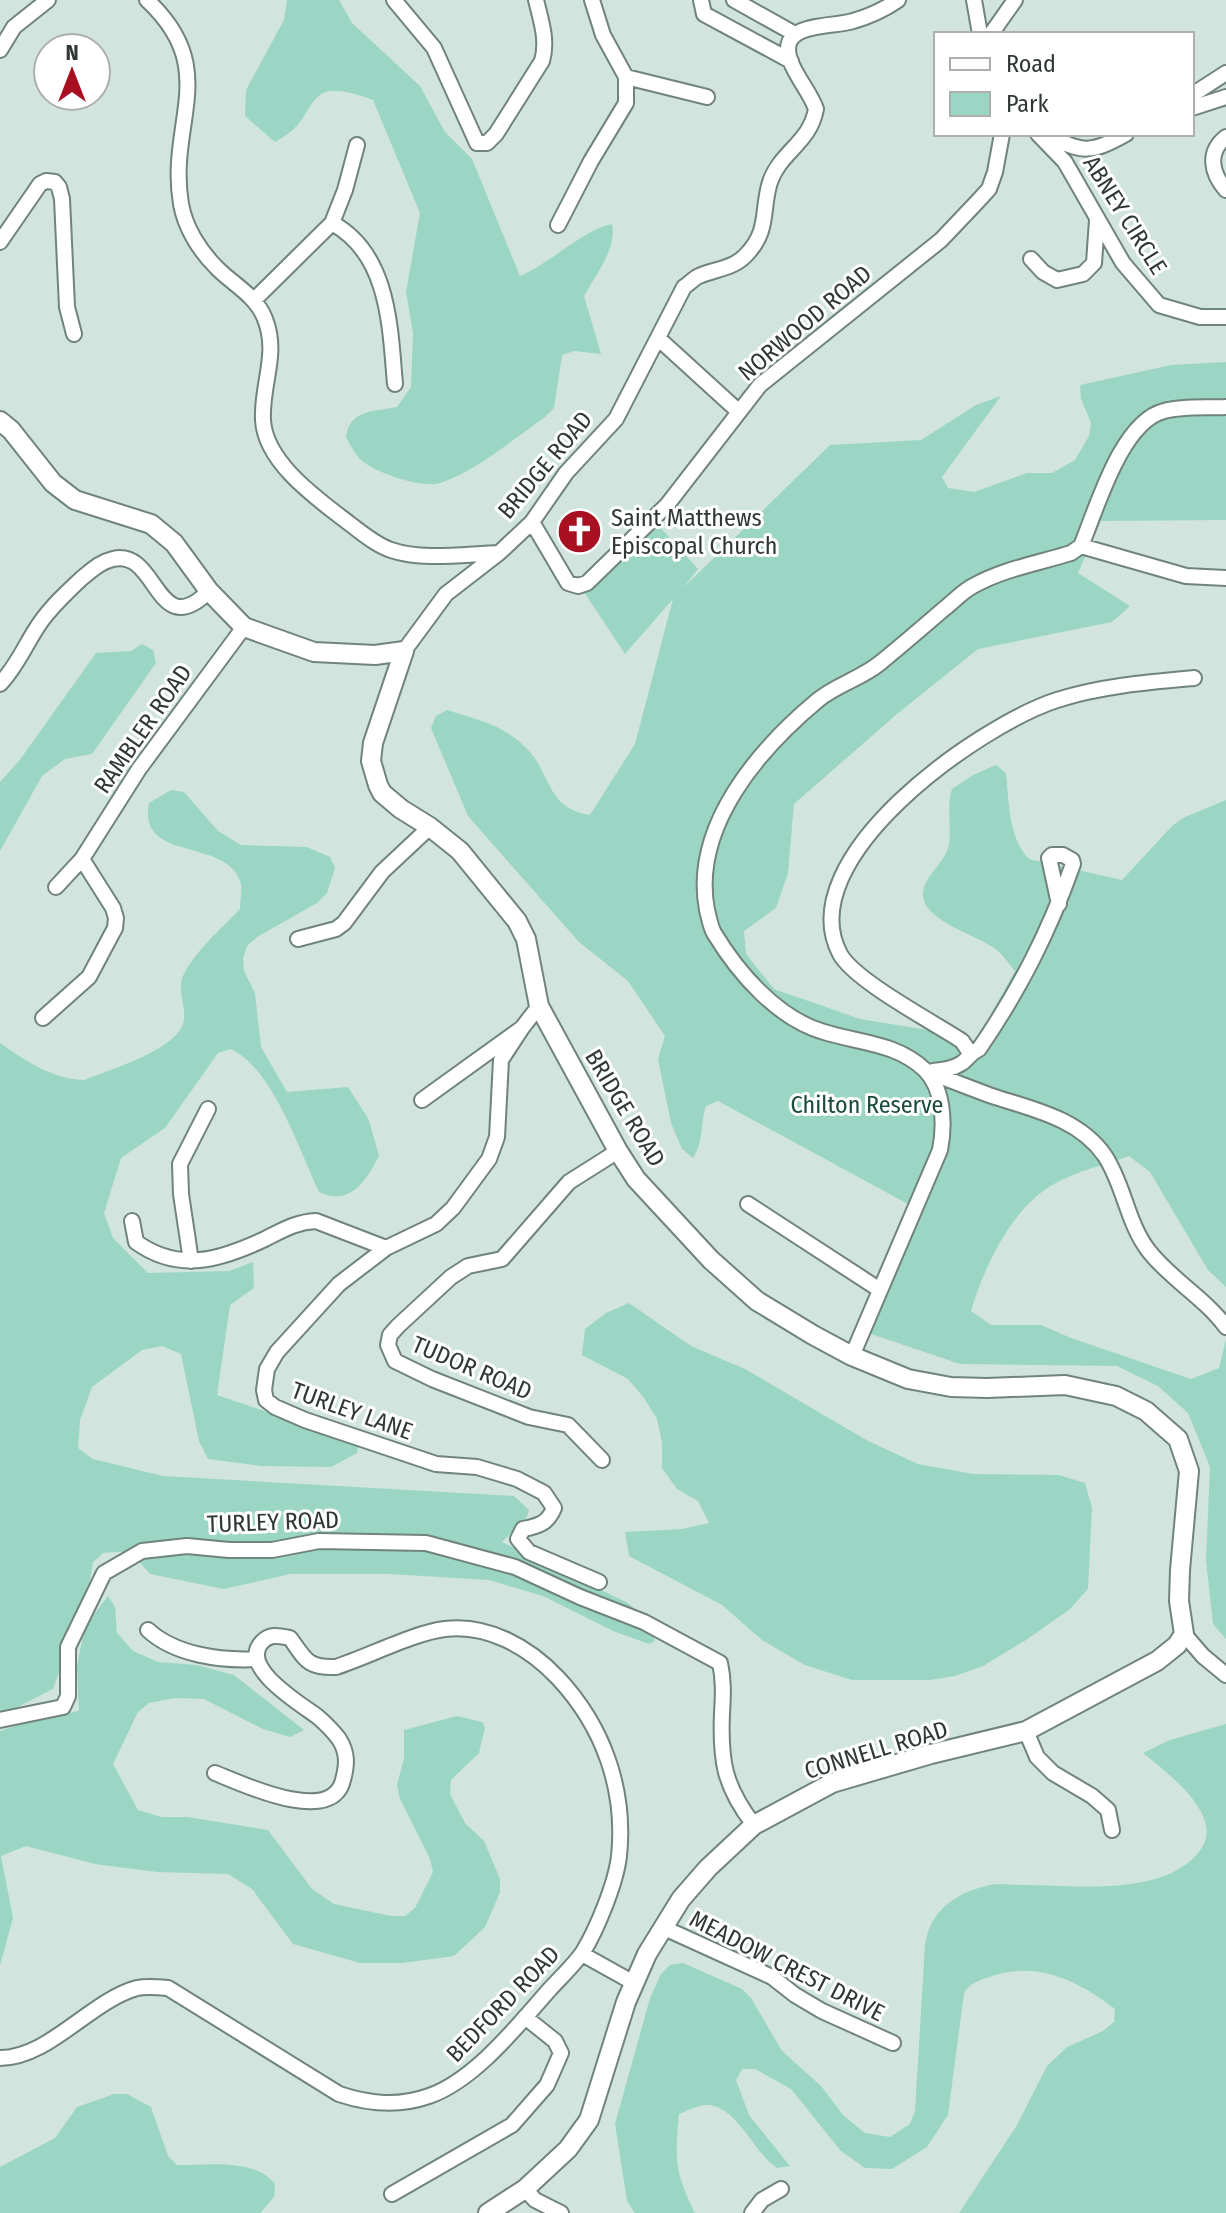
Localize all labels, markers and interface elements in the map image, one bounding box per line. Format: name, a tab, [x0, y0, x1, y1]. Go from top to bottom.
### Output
north arrow	[32, 32, 112, 112]
legend	[934, 32, 1194, 136]
text: N	[65, 39, 79, 66]
text: Road	[1006, 50, 1056, 78]
text: Park	[1006, 90, 1049, 118]
street label: ABNEY CIRCLE	[1077, 151, 1173, 279]
street label: NORWOOD ROAD	[733, 259, 877, 387]
street label: BRIDGE ROAD	[492, 406, 598, 524]
place label: Saint Matthews Episcopal Church	[611, 504, 777, 560]
church icon: Saint Matthews Episcopal Church	[556, 508, 604, 556]
street label: RAMBLER ROAD	[88, 659, 198, 799]
street label: BRIDGE ROAD	[579, 1044, 671, 1172]
park label: Chilton Reserve	[791, 1091, 943, 1119]
street label: TUDOR ROAD	[408, 1330, 536, 1406]
street label: TURLEY LANE	[288, 1376, 416, 1446]
street label: TURLEY ROAD	[207, 1506, 339, 1538]
street label: CONNELL ROAD	[801, 1715, 951, 1785]
street label: MEADOW CREST DRIVE	[685, 1905, 889, 2027]
street label: BEDFORD ROAD	[441, 1940, 565, 2068]

